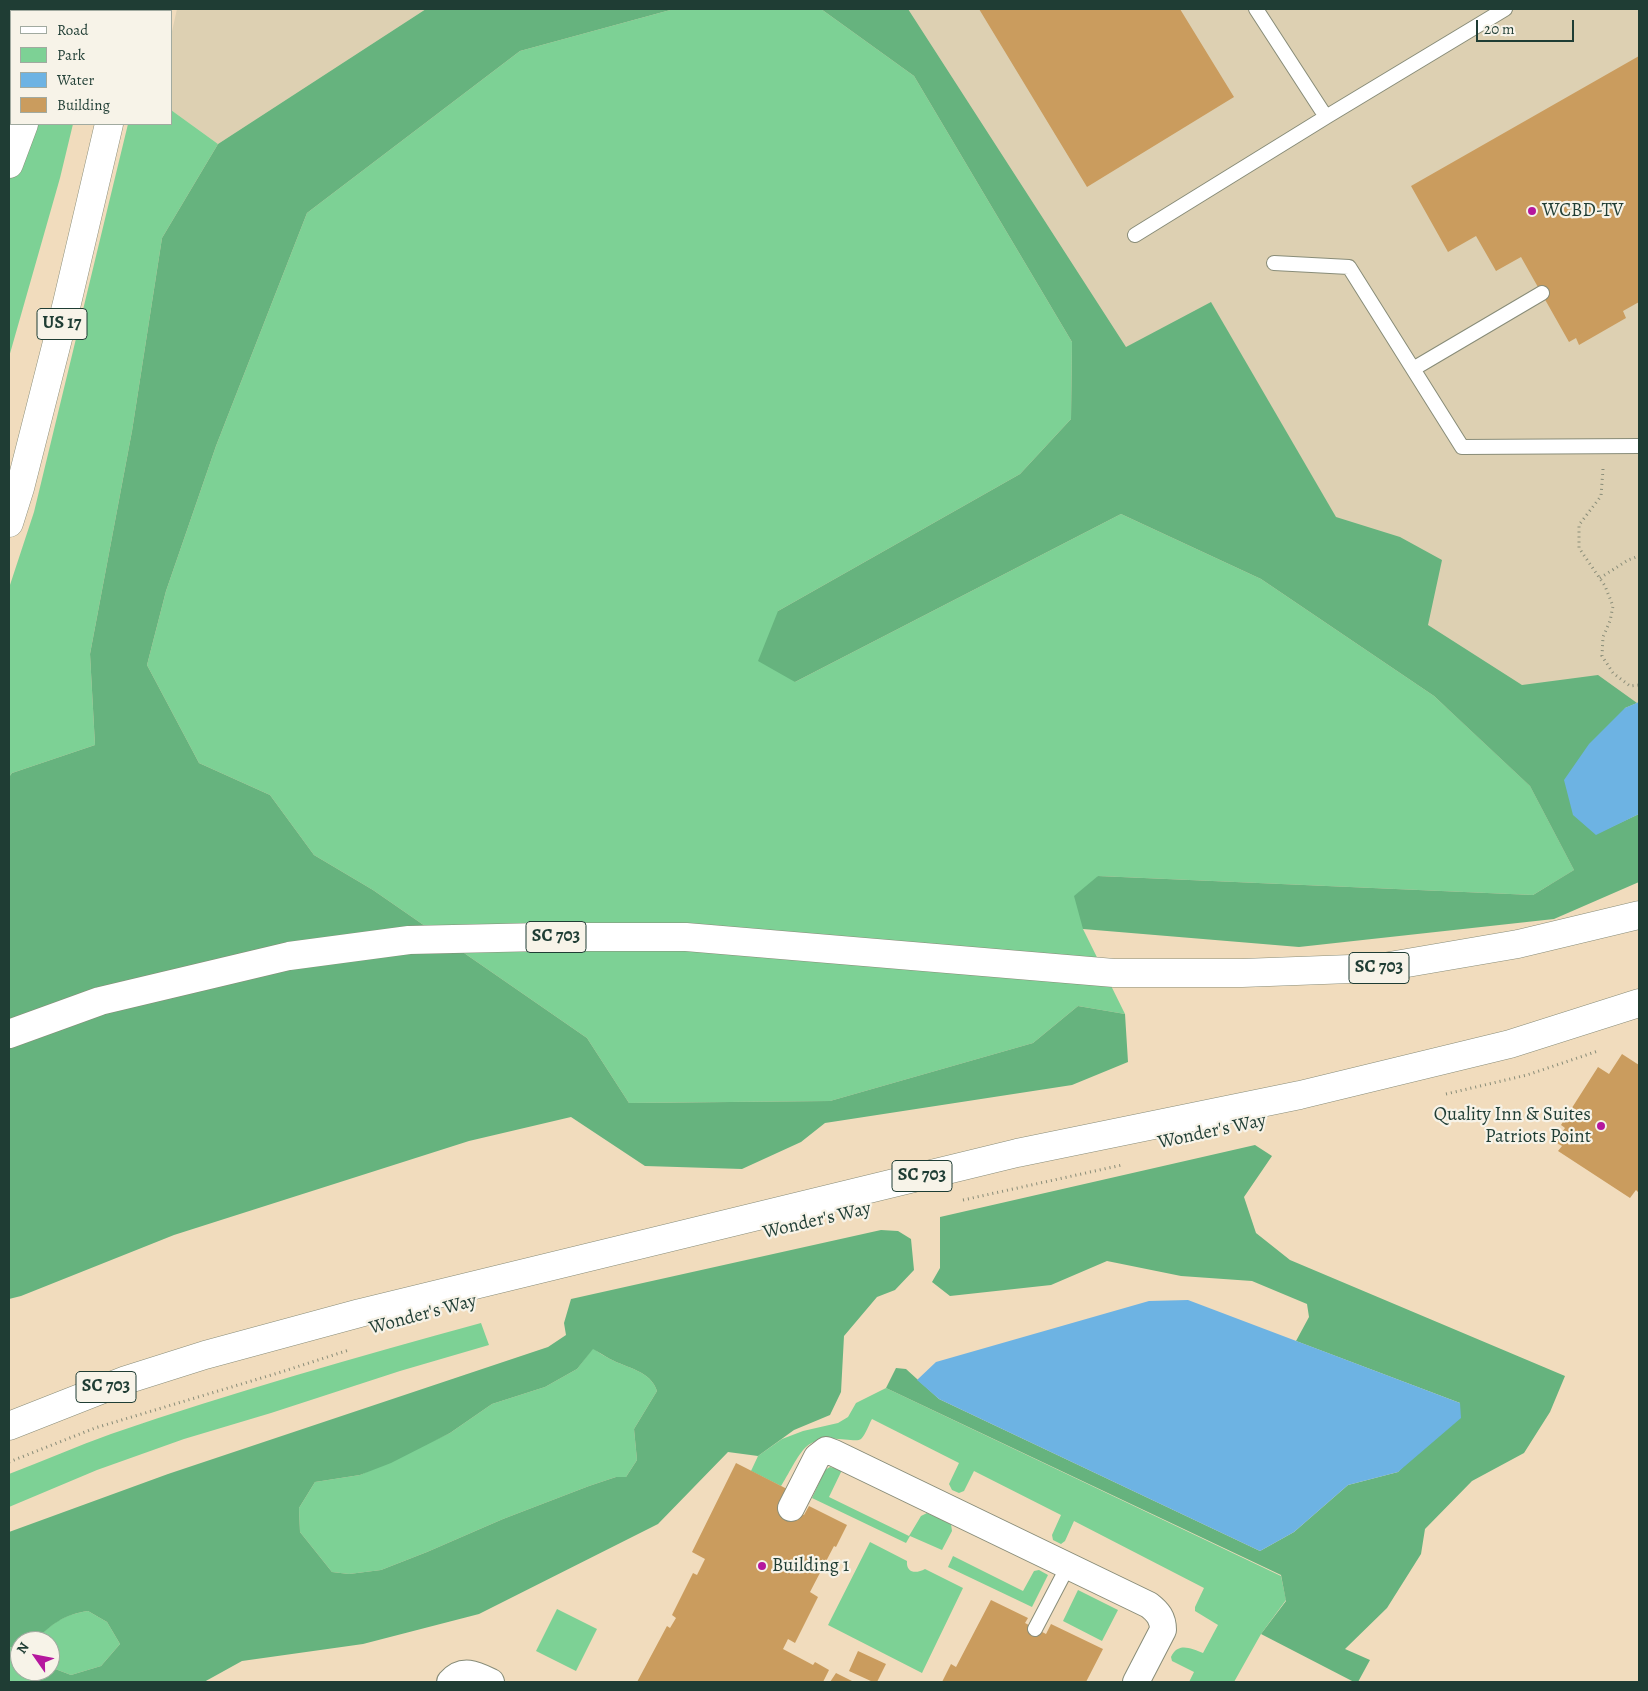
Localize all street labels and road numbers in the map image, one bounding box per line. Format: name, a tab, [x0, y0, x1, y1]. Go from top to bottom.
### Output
road number: US 17	[37, 308, 87, 339]
road number: SC 703	[526, 922, 586, 952]
road number: SC 703	[1349, 952, 1409, 984]
street label: Wonder's Way	[1156, 1109, 1268, 1155]
road number: SC 703	[892, 1160, 952, 1192]
street label: Wonder's Way	[761, 1198, 873, 1244]
street label: Wonder's Way	[367, 1290, 479, 1340]
road number: SC 703	[76, 1371, 136, 1402]

